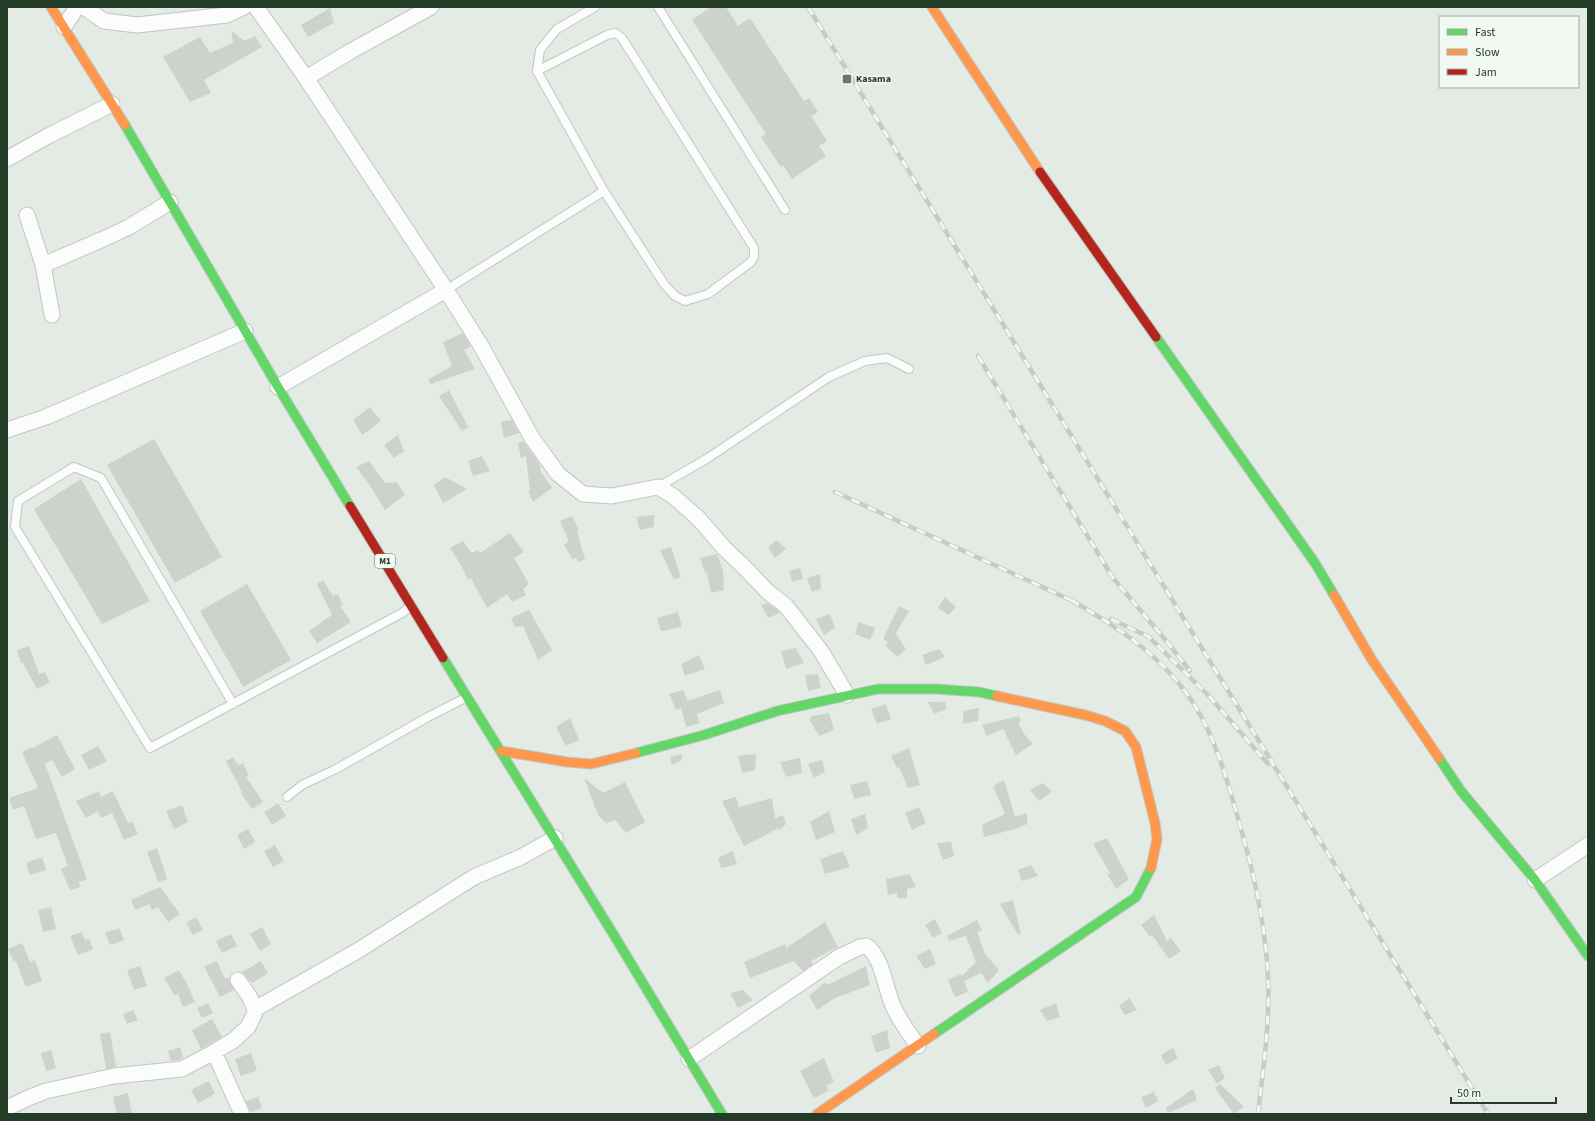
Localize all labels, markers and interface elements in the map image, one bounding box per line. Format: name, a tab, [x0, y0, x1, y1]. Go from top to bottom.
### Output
legend	[1439, 16, 1579, 88]
text: Fast	[1475, 24, 1495, 41]
text: Slow	[1475, 44, 1500, 61]
text: Jam	[1475, 64, 1497, 81]
place label: Kasama	[856, 72, 891, 86]
marker: Kasama	[841, 73, 853, 85]
road number: M1	[375, 554, 395, 568]
scale bar	[1451, 1079, 1556, 1105]
text: 50 m	[1457, 1085, 1481, 1102]

